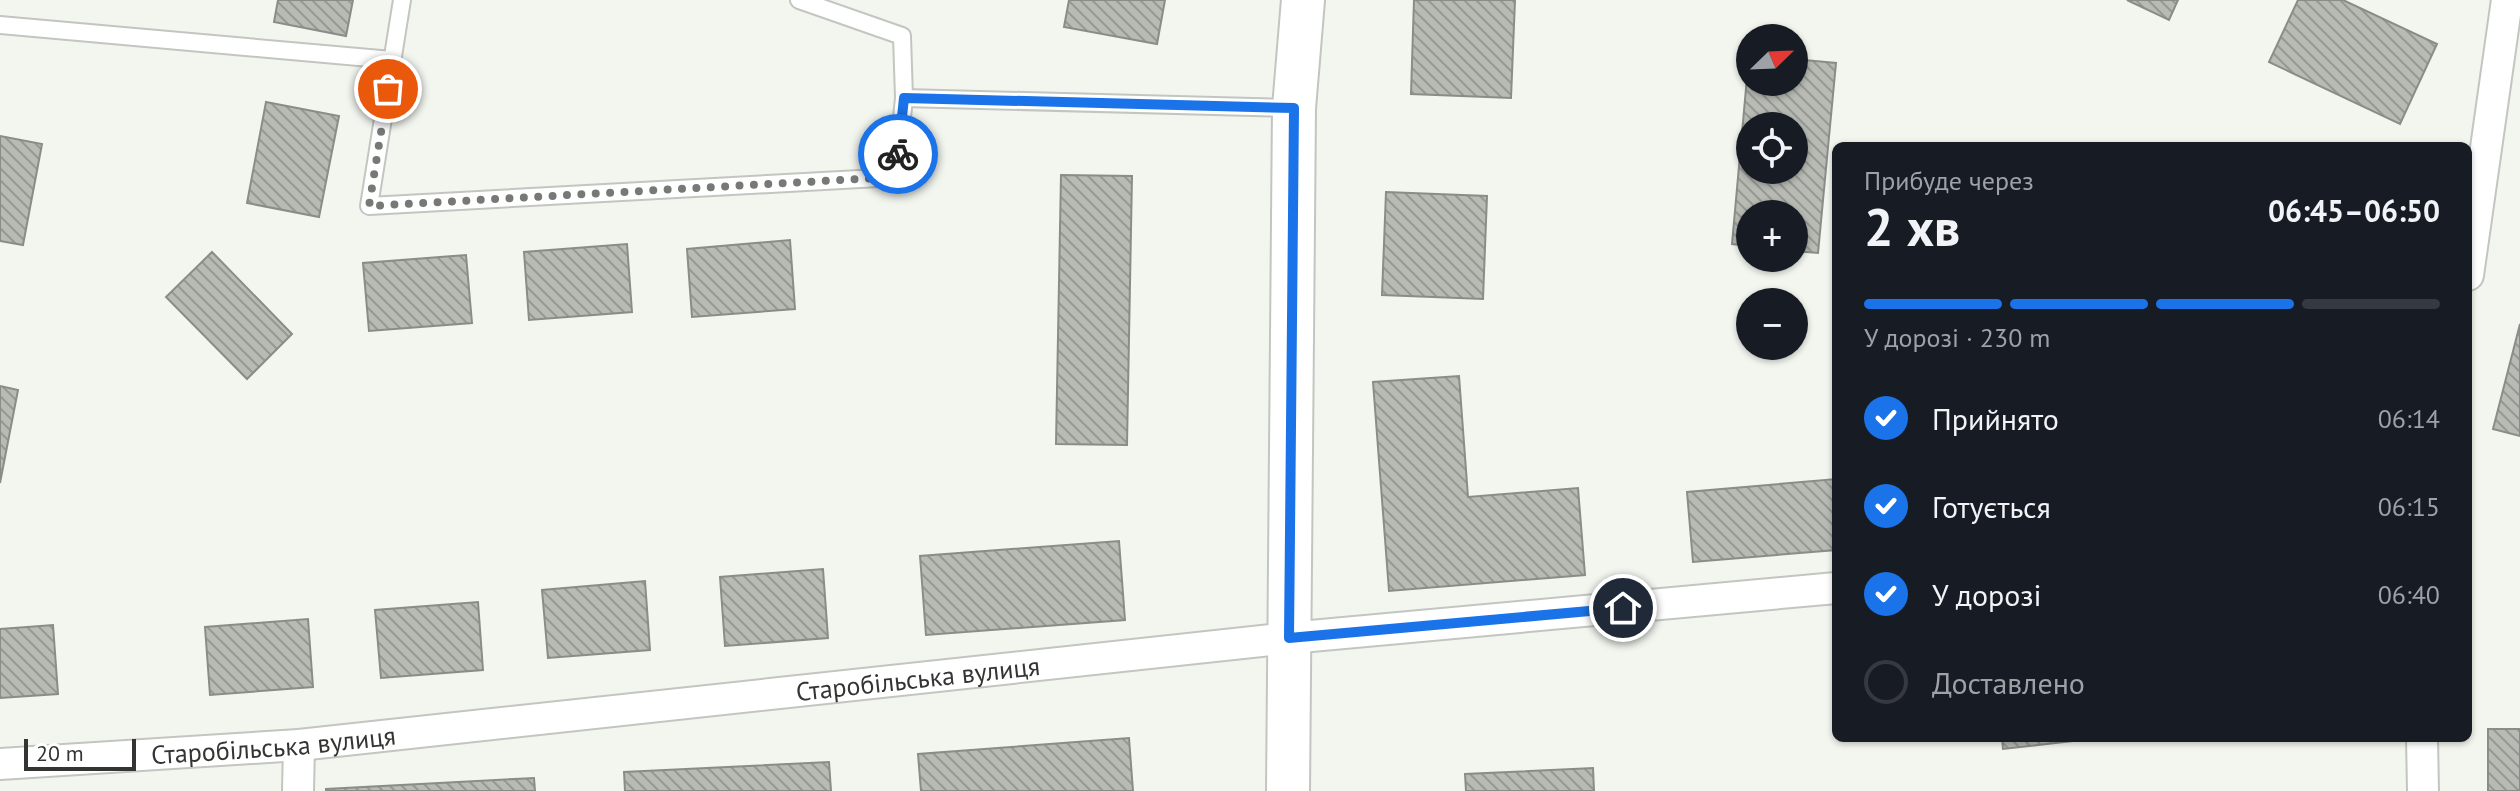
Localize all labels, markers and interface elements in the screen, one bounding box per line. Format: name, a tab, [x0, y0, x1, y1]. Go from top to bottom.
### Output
north arrow	[1736, 24, 1808, 96]
map controls	[1736, 24, 1808, 360]
pin	[354, 55, 422, 123]
icon: bag	[366, 67, 410, 111]
button: locate	[1736, 112, 1808, 184]
courier	[858, 114, 938, 194]
icon: bike	[876, 132, 920, 176]
text: Прибуде через	[1864, 164, 2034, 197]
text: 06:45–06:50	[2268, 191, 2440, 230]
text: 2 хв	[1864, 193, 1960, 260]
button: +	[1736, 200, 1808, 272]
button: −	[1736, 288, 1808, 360]
text: У дорозі · 230 m	[1864, 321, 2050, 354]
icon: check	[1864, 396, 1908, 440]
text: Прийнято	[1932, 399, 2059, 438]
text: 06:14	[2378, 402, 2440, 435]
icon: check	[1864, 484, 1908, 528]
text: Готується	[1932, 487, 2051, 526]
text: 06:15	[2378, 490, 2440, 523]
icon: check	[1864, 572, 1908, 616]
pin	[1589, 574, 1657, 642]
text: У дорозі	[1932, 575, 2042, 614]
text: 06:40	[2378, 578, 2440, 611]
icon: home	[1601, 586, 1645, 630]
street label: Старобільська вулиця	[794, 649, 1041, 708]
text: Доставлено	[1932, 663, 2085, 702]
street label: Старобільська вулиця	[150, 718, 397, 771]
scale bar	[24, 735, 136, 771]
text: 20 m	[36, 739, 84, 767]

